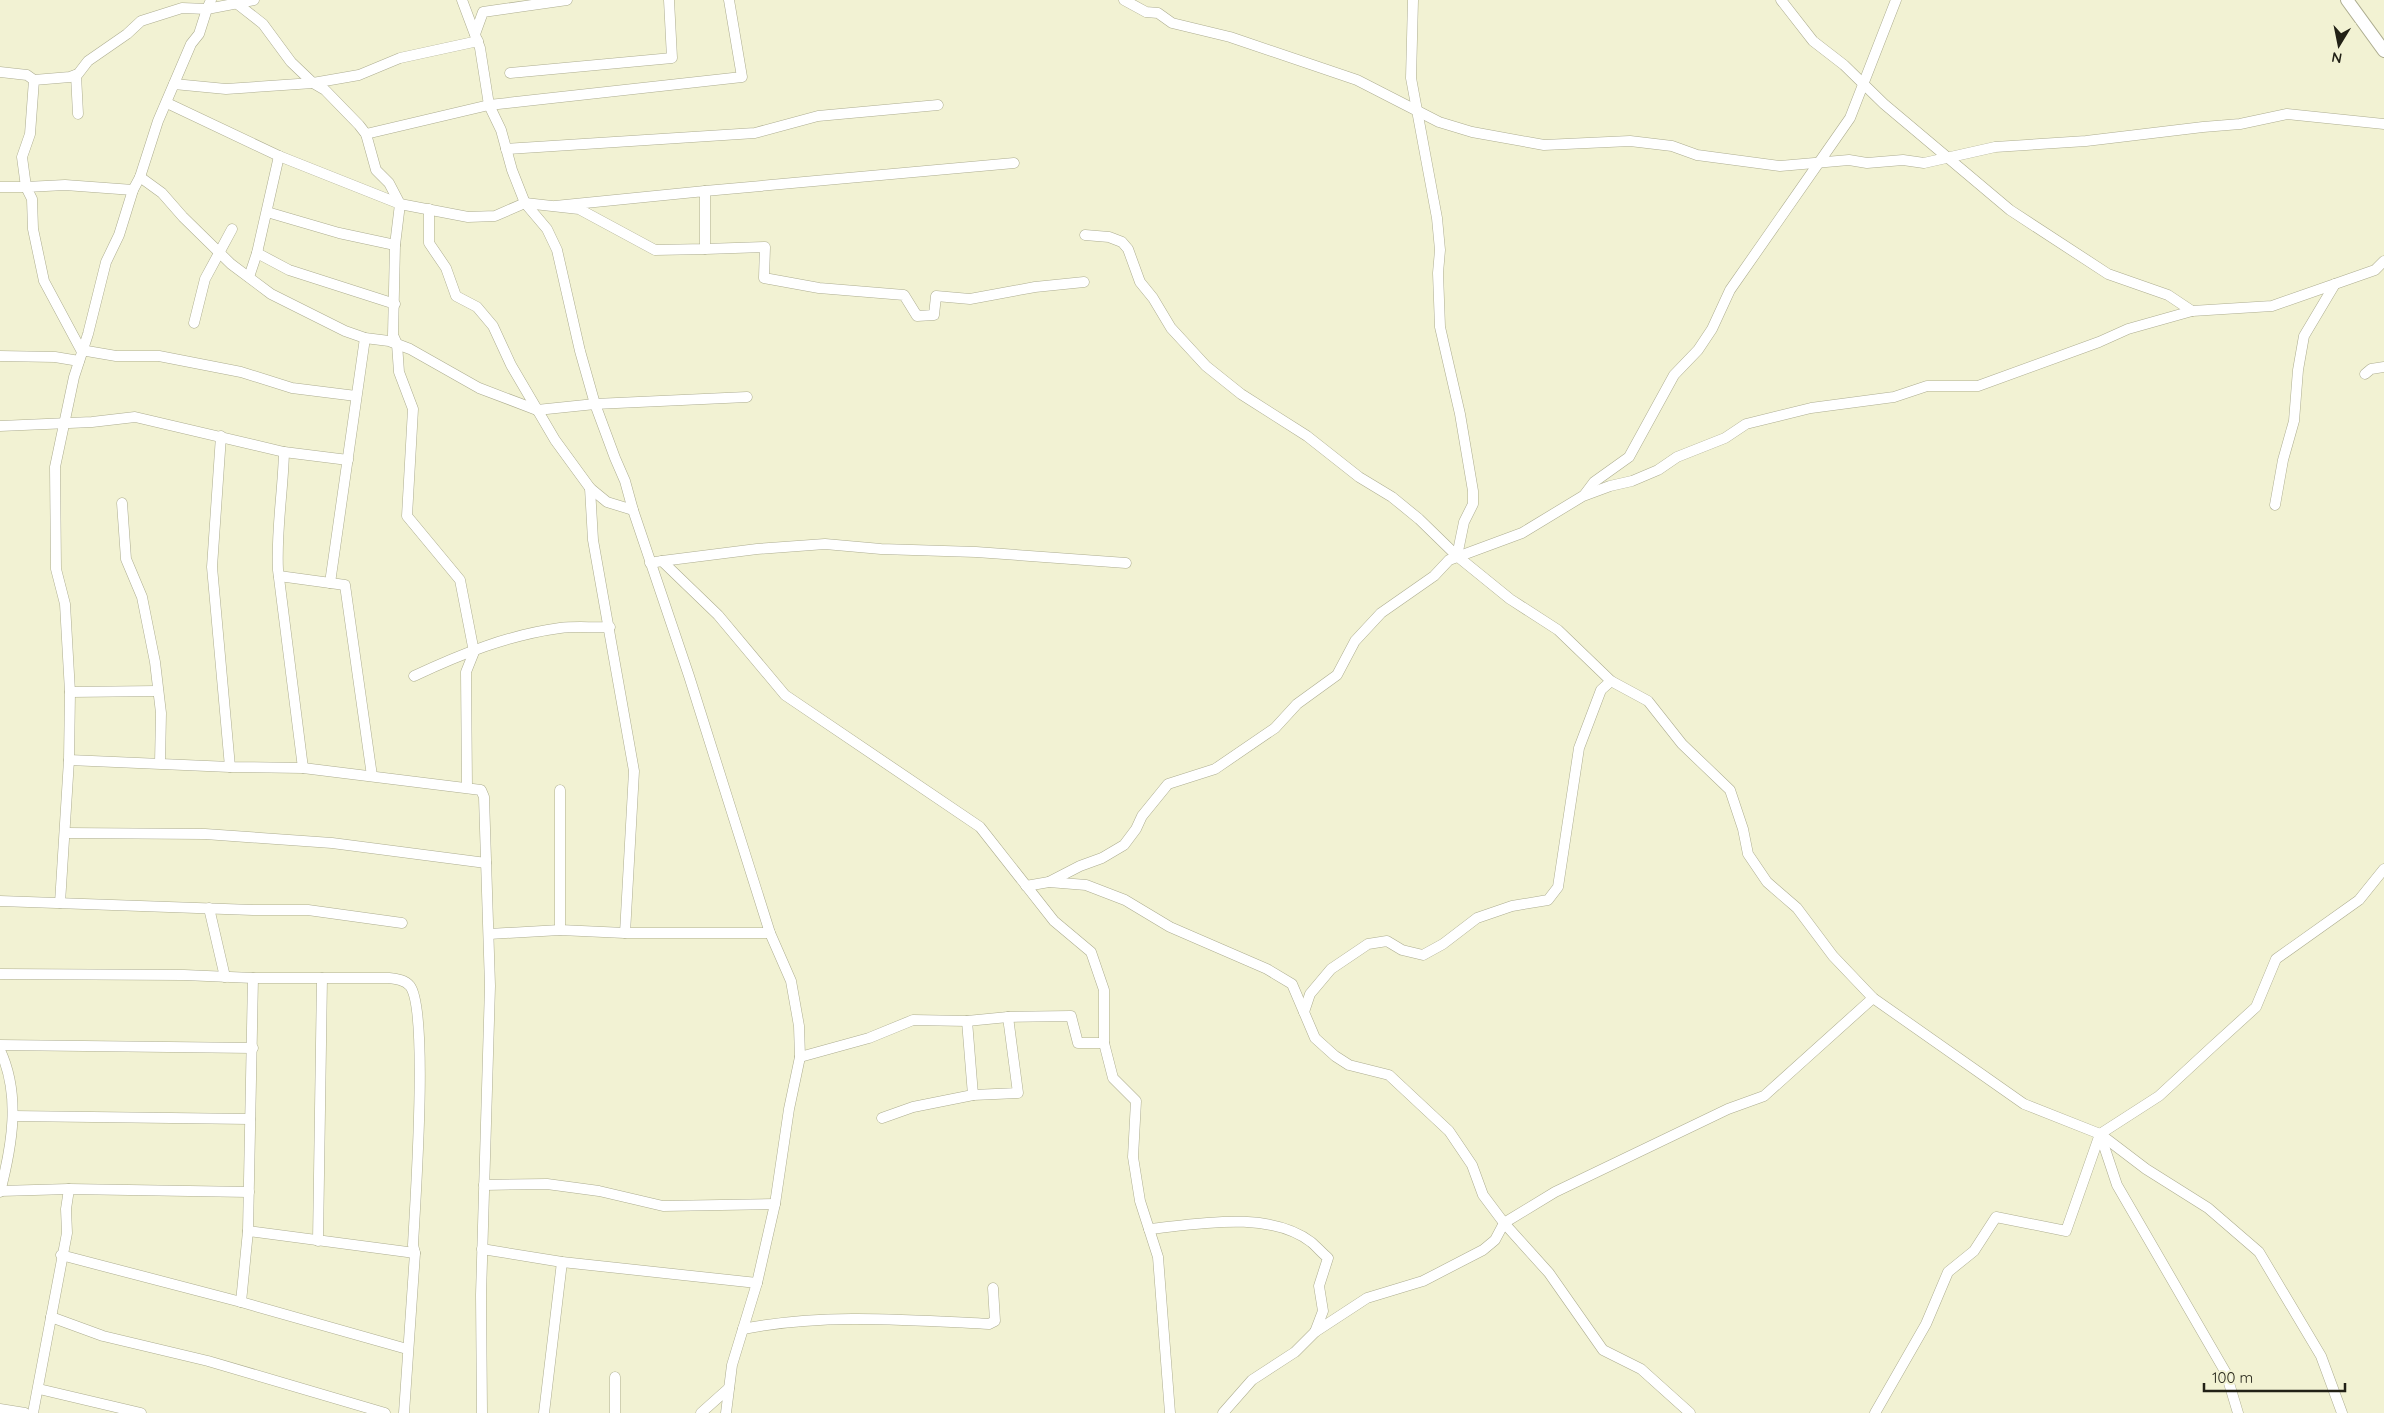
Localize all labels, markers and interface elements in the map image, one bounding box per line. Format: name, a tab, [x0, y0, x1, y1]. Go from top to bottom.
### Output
north arrow	[2314, 20, 2364, 70]
text: N	[2330, 48, 2343, 68]
scale bar	[2204, 1360, 2345, 1392]
text: 100 m	[2212, 1368, 2253, 1387]

